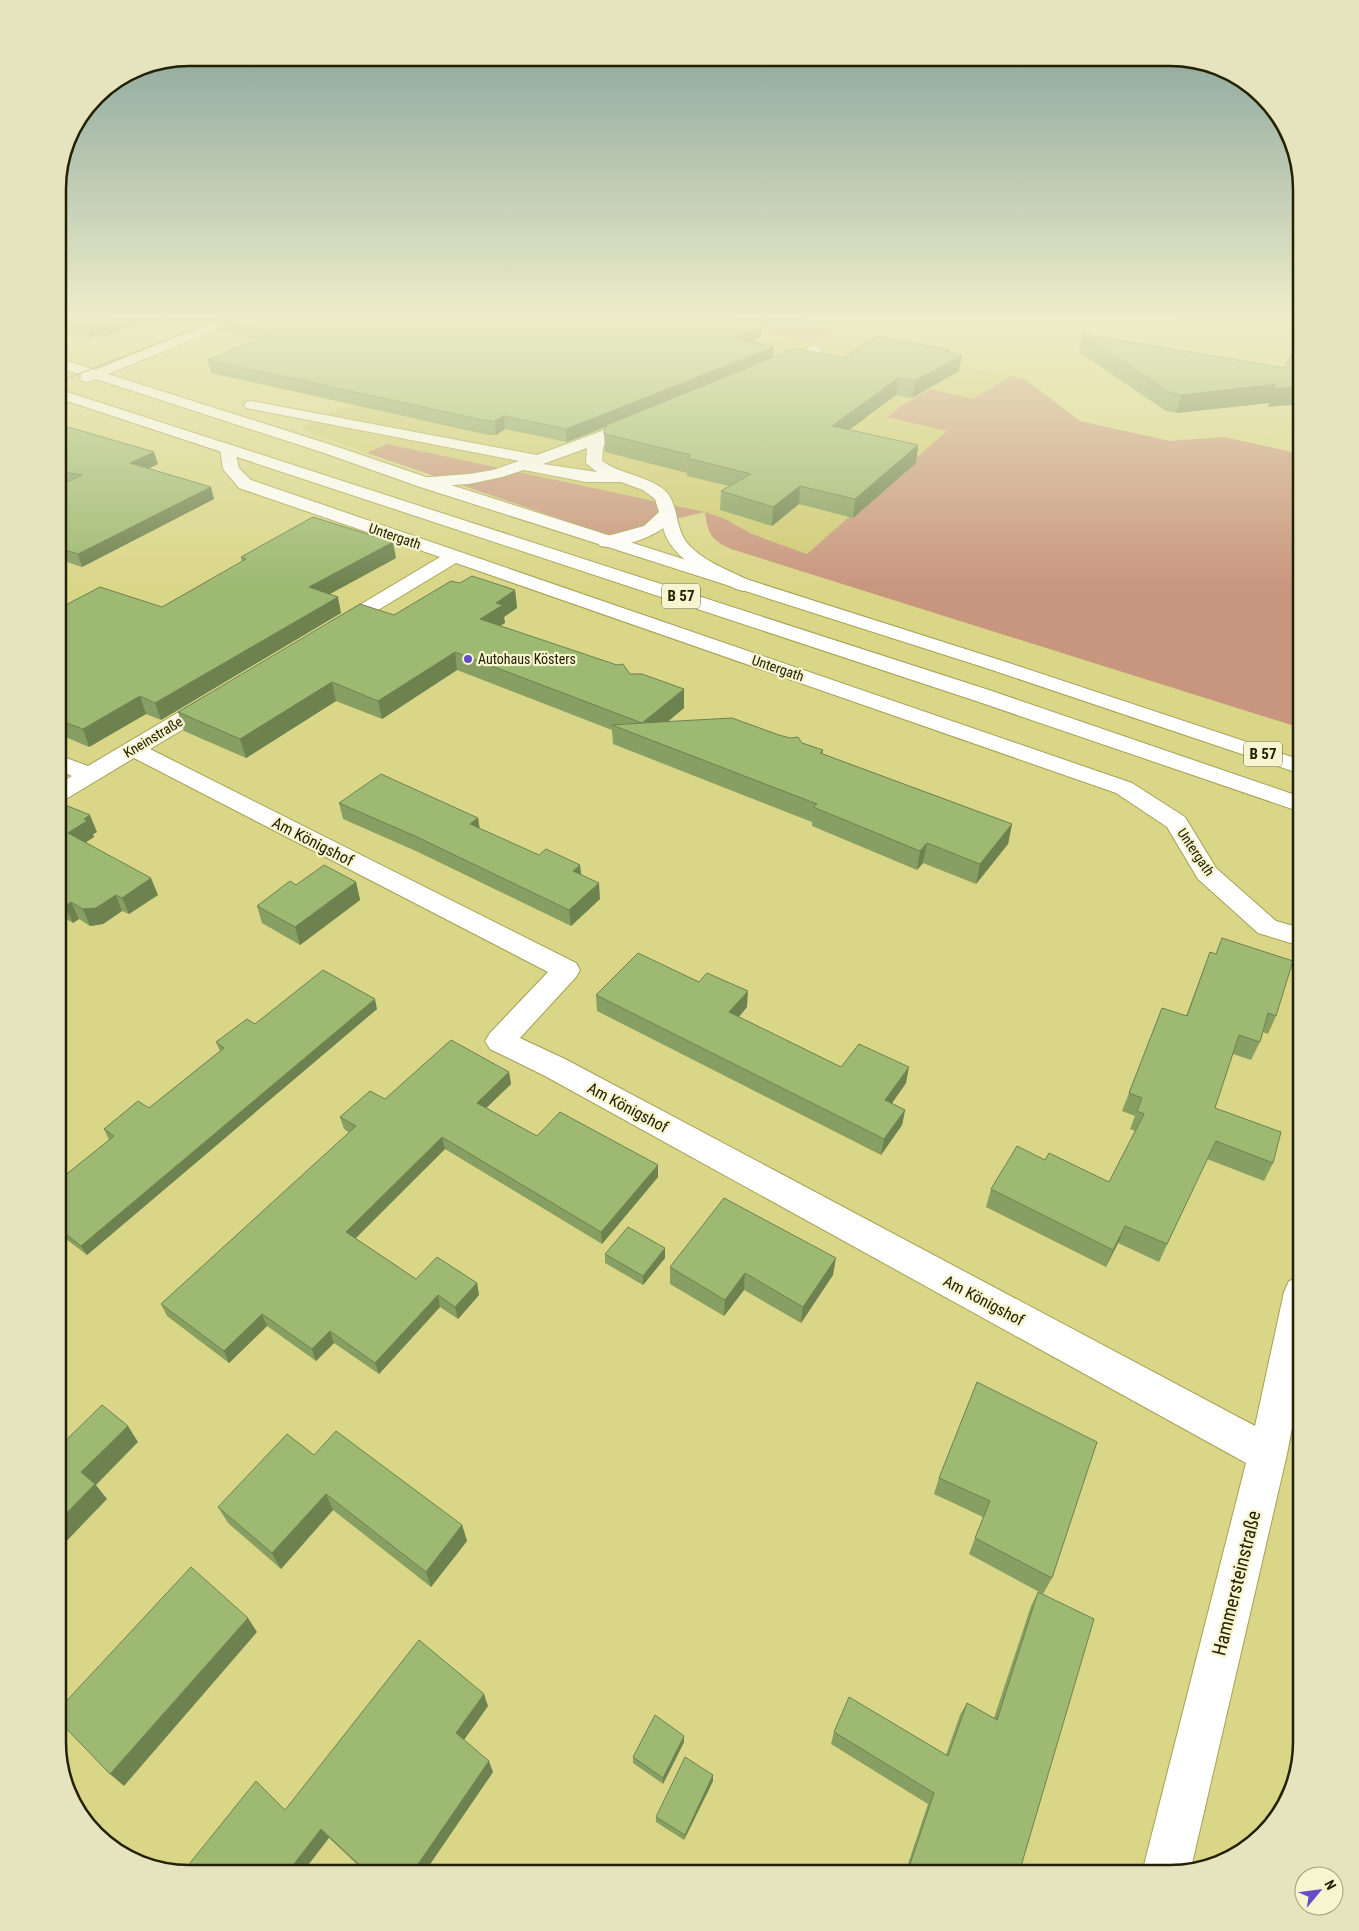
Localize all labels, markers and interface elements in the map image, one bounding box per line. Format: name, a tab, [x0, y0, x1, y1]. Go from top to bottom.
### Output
street label: Untergath	[367, 520, 423, 552]
road number: B 57	[662, 584, 700, 608]
place label: Autohaus Kösters	[478, 651, 576, 667]
street label: Untergath	[750, 652, 806, 684]
marker: Autohaus Kösters	[462, 653, 474, 665]
street label: Kneinstraße	[121, 713, 186, 761]
road number: B 57	[1244, 742, 1282, 766]
street label: Am Königshof	[269, 813, 357, 870]
street label: Untergath	[1174, 825, 1218, 879]
street label: Am Königshof	[584, 1078, 671, 1137]
street label: Am Königshof	[940, 1271, 1027, 1330]
street label: Hammersteinstraße	[1207, 1508, 1266, 1658]
north arrow	[1294, 1866, 1344, 1916]
text: N	[1321, 1877, 1339, 1892]

